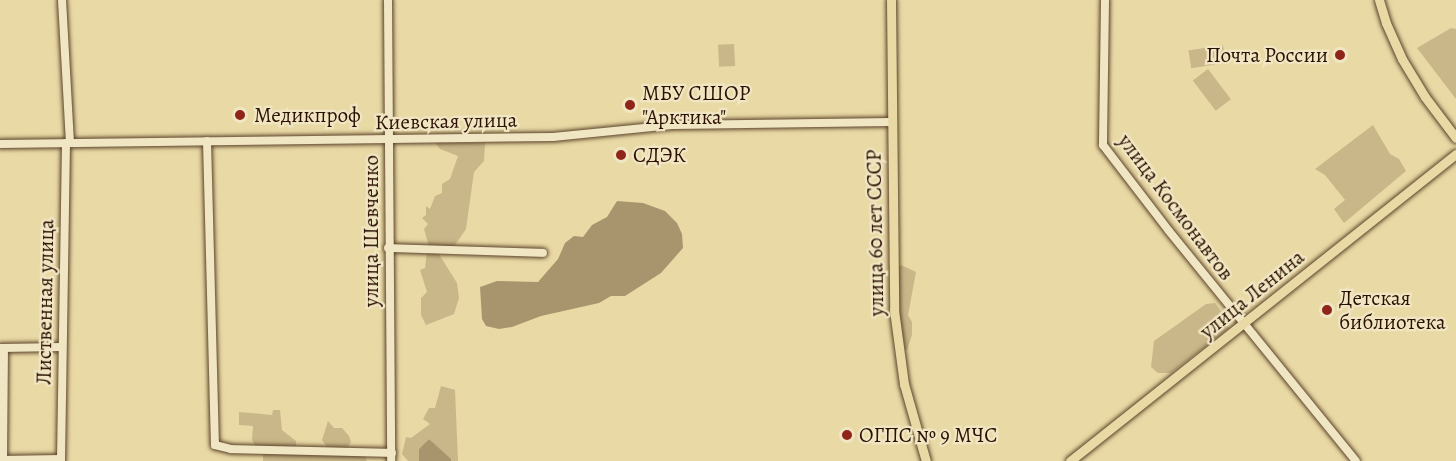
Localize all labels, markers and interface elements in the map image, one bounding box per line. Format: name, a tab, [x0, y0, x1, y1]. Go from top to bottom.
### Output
place label: Почта России	[1206, 42, 1328, 68]
marker: Почта России	[1333, 48, 1347, 62]
place label: МБУ СШОР "Арктика"	[642, 80, 750, 130]
marker: МБУ СШОР "Арктика"	[623, 98, 637, 112]
place label: Медикпроф	[254, 102, 361, 128]
marker: Медикпроф	[231, 106, 249, 124]
street label: Киевская улица	[375, 107, 517, 135]
street label: улица Космонавтов	[1113, 129, 1239, 285]
place label: СДЭК	[633, 142, 686, 168]
marker: СДЭК	[614, 148, 628, 162]
street label: улица 60 лет СССР	[861, 149, 889, 317]
street label: улица Шевченко	[358, 155, 384, 307]
street label: Лиственная улица	[31, 219, 59, 385]
street label: улица Ленина	[1195, 244, 1309, 344]
place label: Детская библиотека	[1339, 285, 1446, 335]
marker: Детская библиотека	[1320, 303, 1334, 317]
place label: ОГПС № 9 МЧС	[859, 422, 997, 448]
marker: ОГПС № 9 МЧС	[840, 428, 854, 442]

